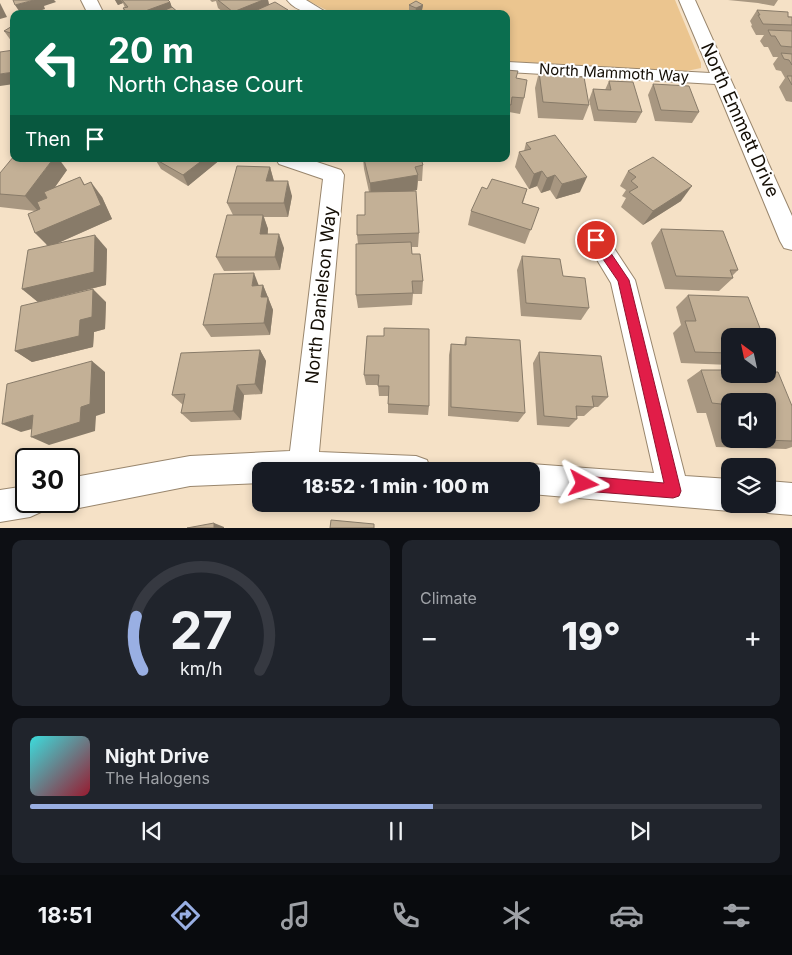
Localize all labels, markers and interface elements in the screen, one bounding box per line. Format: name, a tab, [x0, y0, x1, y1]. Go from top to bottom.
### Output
text: 20 m	[108, 29, 194, 71]
icon: left	[25, 30, 90, 95]
street label: North Emmett Drive	[697, 39, 784, 200]
street label: North Mammoth Way	[539, 59, 690, 86]
text: North Chase Court	[108, 71, 303, 97]
icon: arrive	[81, 125, 109, 153]
text: Then	[25, 128, 71, 151]
street label: North Danielson Way	[301, 205, 340, 385]
pin	[575, 219, 617, 261]
icon: arrive	[582, 226, 610, 254]
north arrow	[721, 328, 776, 382]
map controls	[721, 328, 776, 513]
button: sound	[721, 393, 776, 448]
speed limit sign: 30	[15, 448, 80, 513]
position arrow	[557, 457, 609, 509]
button: layers	[721, 458, 776, 513]
text: 18:52 · 1 min · 100 m	[303, 475, 489, 498]
text: Climate	[420, 588, 477, 608]
text: 27	[170, 599, 233, 662]
text: 19°	[561, 613, 621, 659]
text: −	[420, 620, 439, 654]
text: +	[743, 620, 762, 654]
text: km/h	[180, 658, 222, 679]
text: Night Drive	[105, 745, 209, 768]
text: The Halogens	[105, 768, 210, 788]
icon: previous	[138, 817, 166, 845]
icon: pause	[382, 817, 410, 845]
icon: next	[626, 817, 654, 845]
icon: directions	[168, 898, 203, 933]
icon: music	[278, 898, 313, 933]
icon: phone	[388, 898, 423, 933]
icon: climate	[499, 898, 534, 933]
icon: car	[609, 898, 644, 933]
icon: filters	[719, 898, 754, 933]
text: 18:51	[38, 902, 92, 928]

